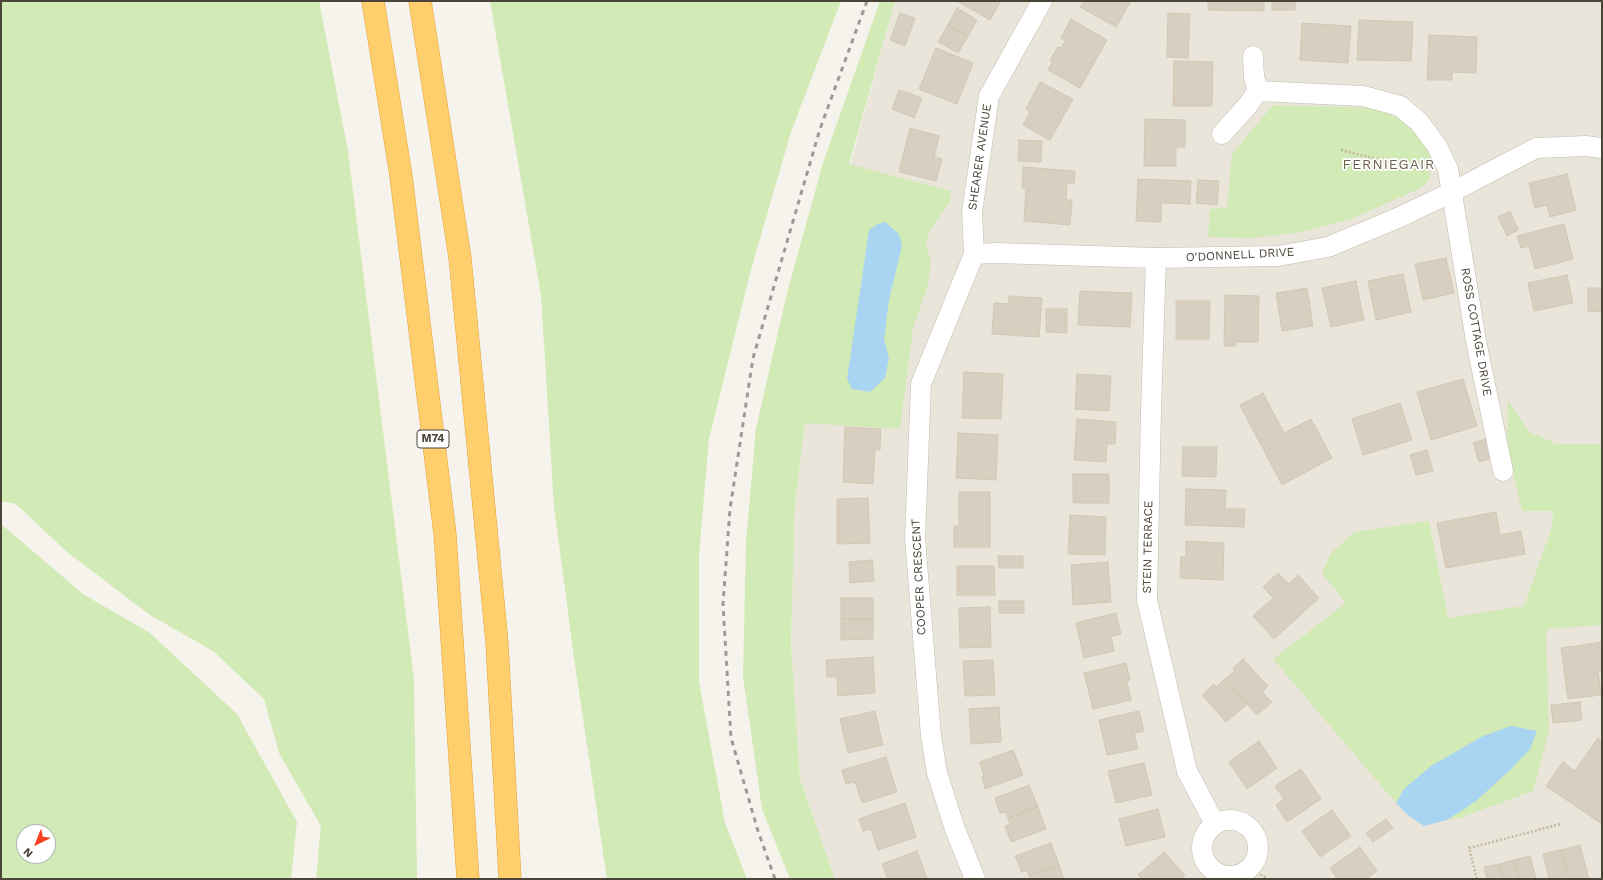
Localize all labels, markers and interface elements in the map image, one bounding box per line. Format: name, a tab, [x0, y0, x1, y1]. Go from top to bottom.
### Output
street label: SHEARER AVENUE	[965, 103, 995, 211]
district label: FERNIEGAIR	[1343, 157, 1435, 173]
street label: O'DONNELL DRIVE	[1185, 245, 1295, 265]
street label: ROSS COTTAGE DRIVE	[1458, 267, 1494, 397]
road number: M74	[417, 430, 449, 448]
street label: STEIN TERRACE	[1140, 500, 1156, 594]
street label: COOPER CRESCENT	[909, 518, 929, 636]
north arrow	[16, 824, 56, 864]
text: N	[21, 845, 36, 860]

